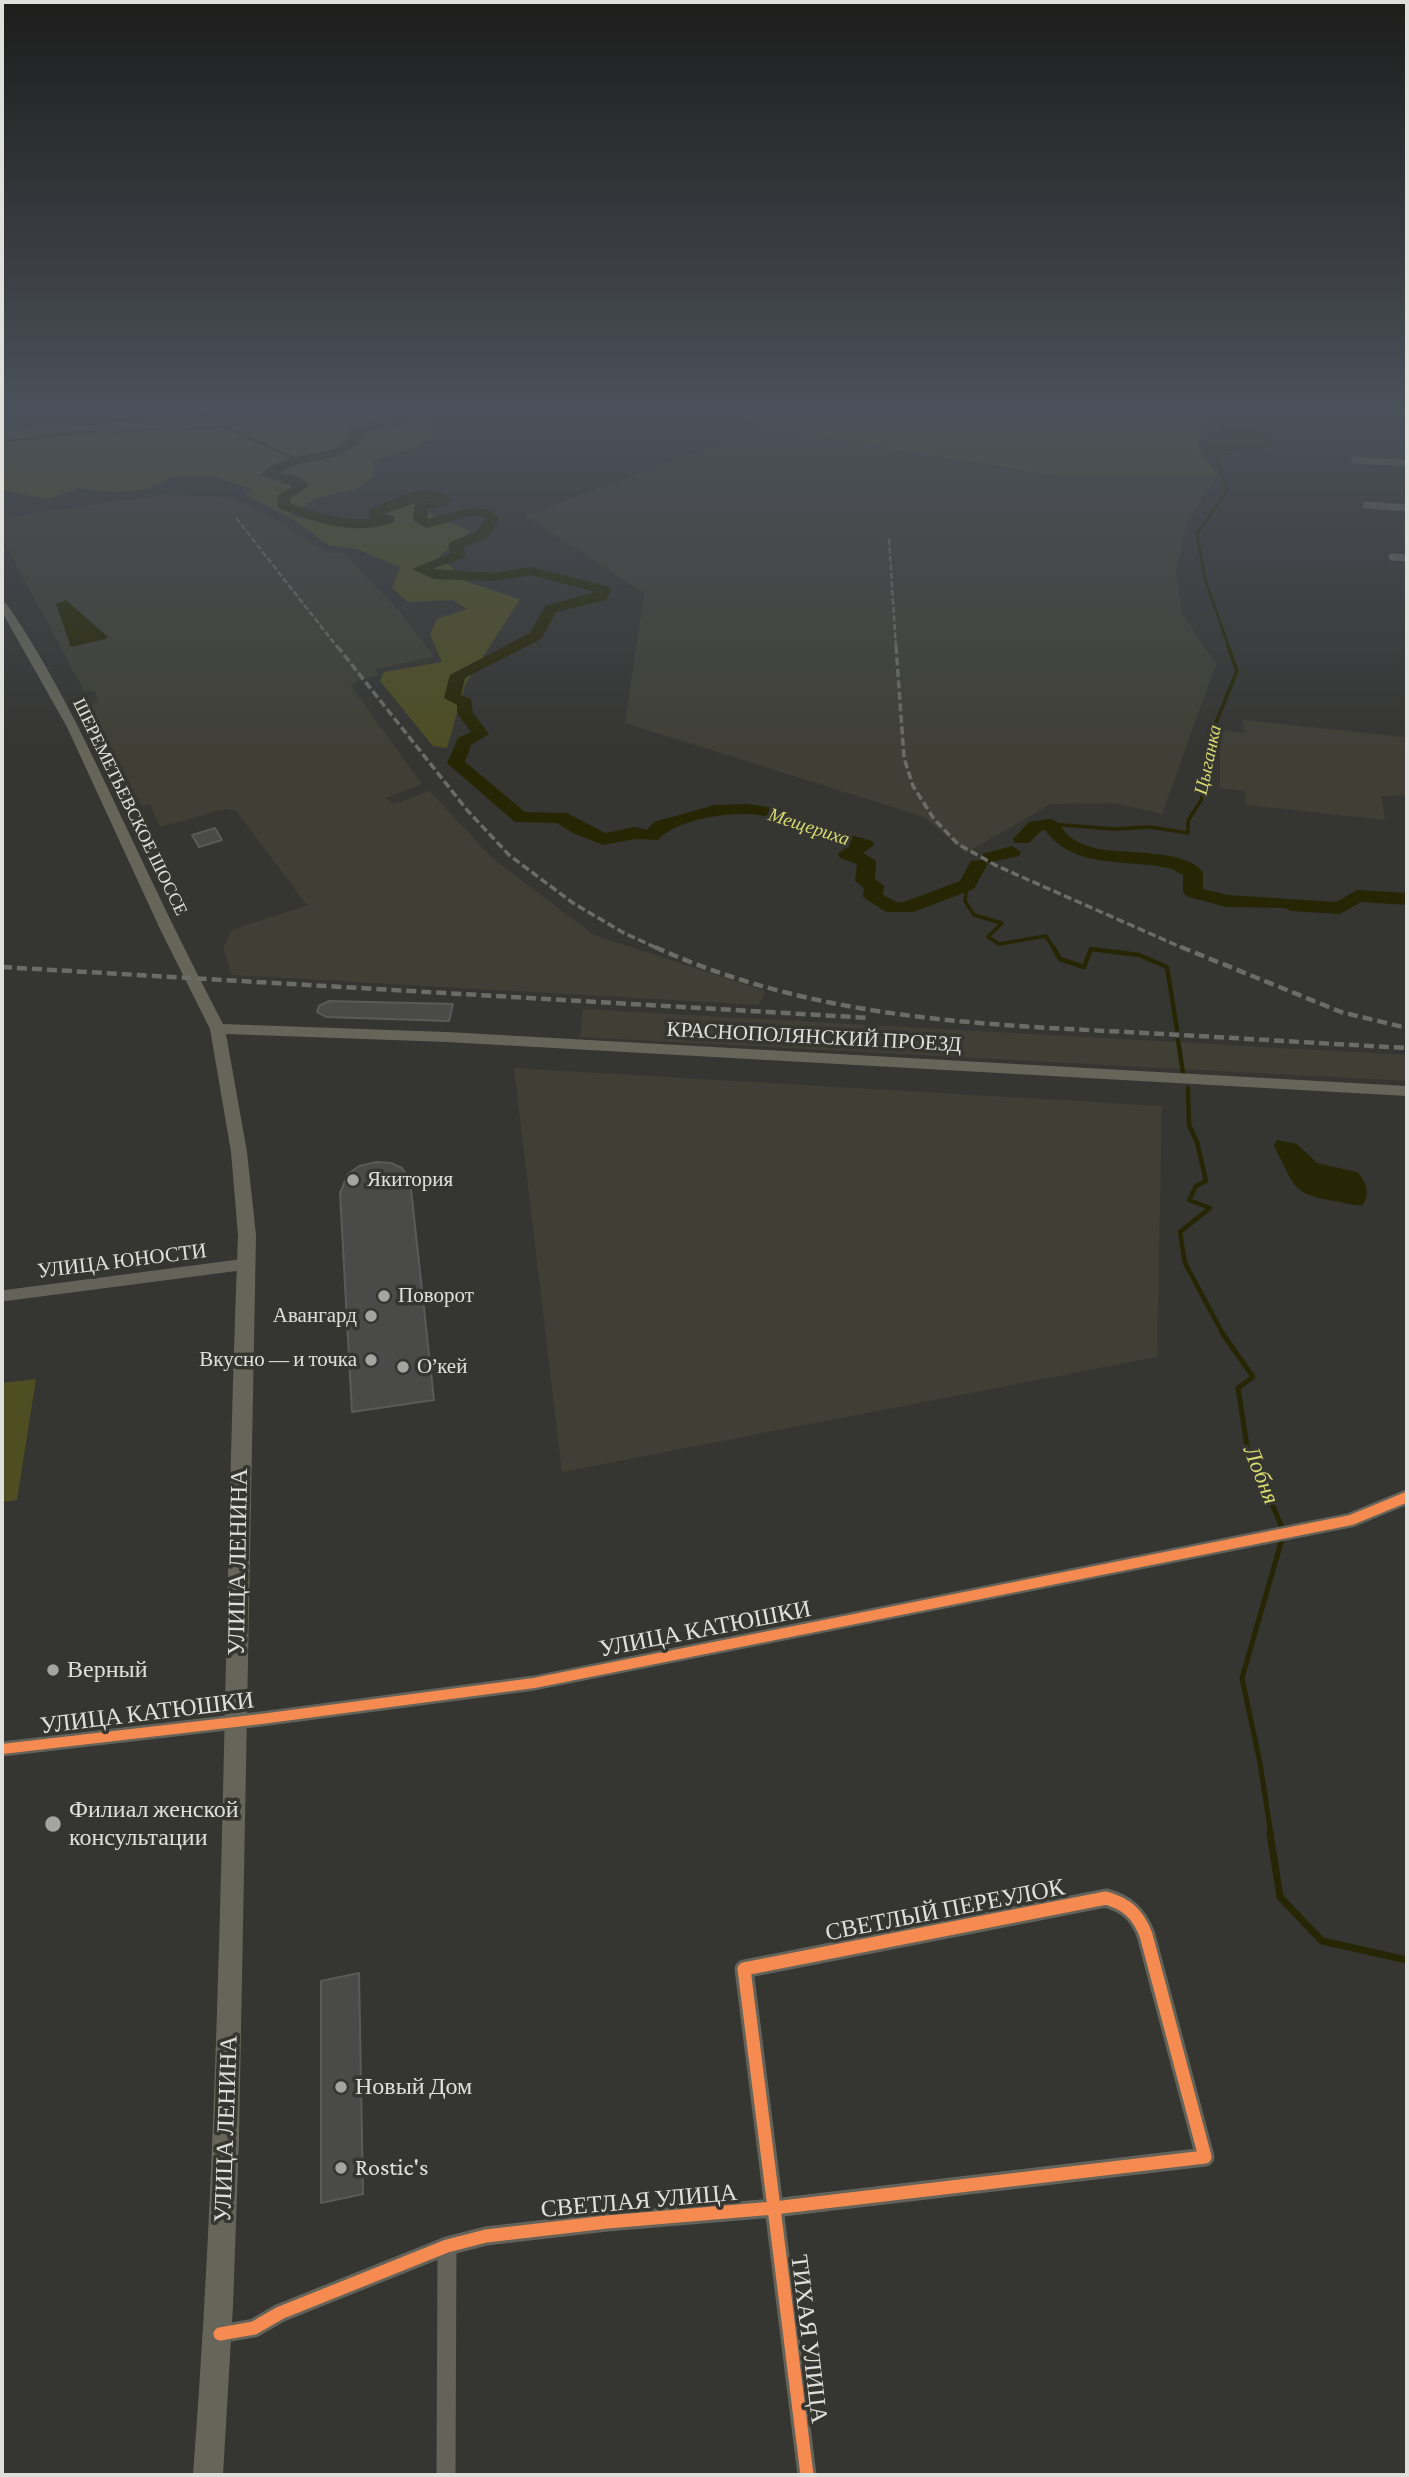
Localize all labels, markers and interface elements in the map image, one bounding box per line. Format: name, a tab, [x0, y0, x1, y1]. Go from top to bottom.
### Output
street label: ШЕРЕМЕТЬЕВСКОЕ ШОССЕ	[68, 695, 192, 919]
water label: Цыганка	[1189, 723, 1227, 797]
water label: Мещериха	[766, 803, 852, 851]
street label: КРАСНОПОЛЯНСКИЙ ПРОЕЗД	[666, 1017, 962, 1057]
place label: Якитория	[367, 1167, 453, 1193]
marker: Якитория	[345, 1172, 361, 1188]
street label: УЛИЦА ЮНОСТИ	[36, 1238, 208, 1284]
place label: Поворот	[398, 1283, 474, 1309]
marker: Поворот	[376, 1288, 392, 1304]
place label: Авангард	[273, 1303, 357, 1329]
marker: Авангард	[363, 1308, 379, 1324]
place label: Вкусно — и точка	[199, 1347, 357, 1373]
marker: Вкусно — и точка	[363, 1352, 379, 1368]
place label: О’кей	[417, 1354, 467, 1380]
marker: О’кей	[395, 1359, 411, 1375]
water label: Лобня	[1237, 1442, 1285, 1508]
street label: УЛИЦА ЛЕНИНА	[222, 1468, 254, 1656]
street label: УЛИЦА КАТЮШКИ	[597, 1594, 813, 1664]
place label: Верный	[67, 1656, 147, 1684]
marker: Верный	[45, 1662, 61, 1678]
street label: УЛИЦА КАТЮШКИ	[38, 1686, 256, 1740]
place label: Филиал женской консультации	[69, 1796, 239, 1852]
marker: Филиал женской консультации	[43, 1814, 63, 1834]
street label: СВЕТЛЫЙ ПЕРЕУЛОК	[823, 1873, 1067, 1947]
street label: УЛИЦА ЛЕНИНА	[208, 2035, 244, 2223]
place label: Новый Дом	[355, 2073, 472, 2101]
marker: Новый Дом	[333, 2079, 349, 2095]
place label: Rostic's	[355, 2154, 428, 2182]
marker: Rostic's	[333, 2160, 349, 2176]
street label: СВЕТЛАЯ УЛИЦА	[540, 2178, 738, 2224]
street label: ТИХАЯ УЛИЦА	[784, 2253, 834, 2425]

